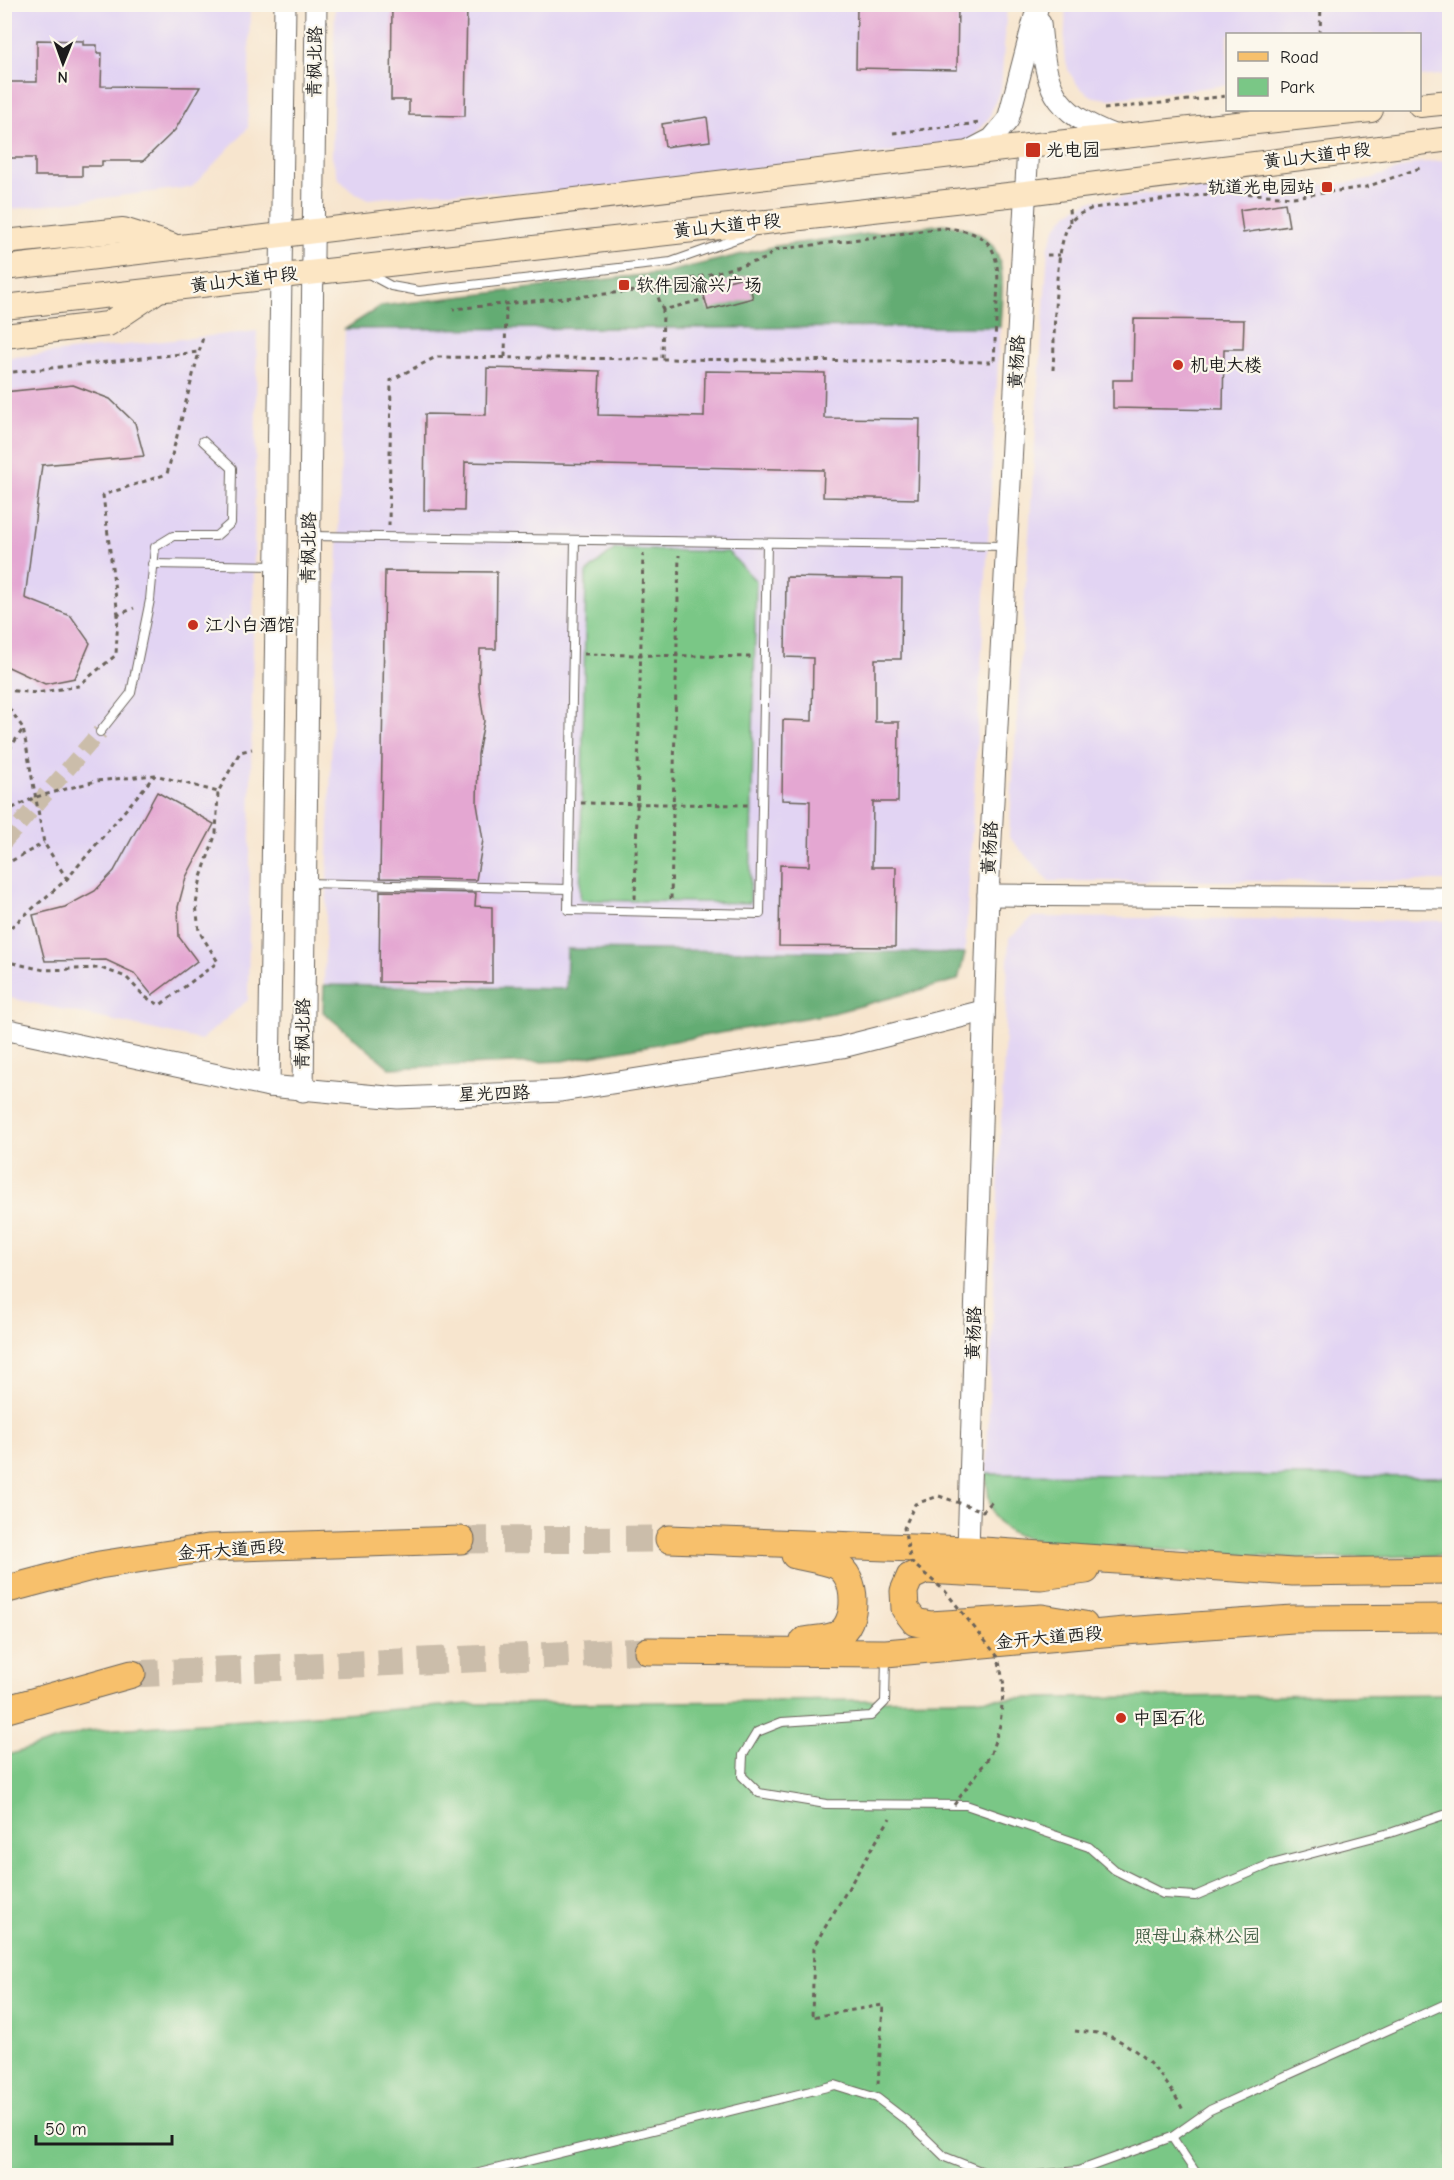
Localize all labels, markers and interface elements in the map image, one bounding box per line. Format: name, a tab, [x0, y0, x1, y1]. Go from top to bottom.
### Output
street label: 青枫北路	[304, 26, 326, 98]
north arrow	[33, 33, 93, 93]
legend	[1226, 33, 1421, 111]
text: Road	[1280, 47, 1319, 68]
text: N	[57, 68, 68, 86]
text: Park	[1280, 77, 1315, 98]
street label: 黄山大道中段	[1262, 139, 1372, 173]
place label: 光电园	[1046, 140, 1100, 161]
marker: 光电园	[1024, 141, 1042, 159]
place label: 轨道光电园站	[1207, 177, 1315, 198]
marker: 轨道光电园站	[1320, 180, 1334, 194]
street label: 黄山大道中段	[672, 210, 782, 242]
street label: 黄山大道中段	[189, 263, 299, 297]
place label: 软件园渝兴广场	[636, 275, 762, 296]
marker: 软件园渝兴广场	[617, 278, 631, 292]
street label: 黄杨路	[1005, 334, 1029, 390]
place label: 机电大楼	[1190, 355, 1262, 376]
marker: 机电大楼	[1171, 358, 1185, 372]
street label: 青枫北路	[298, 512, 320, 584]
place label: 江小白酒馆	[205, 615, 295, 636]
marker: 江小白酒馆	[186, 618, 200, 632]
street label: 黄杨路	[978, 820, 1002, 876]
street label: 青枫北路	[292, 998, 314, 1070]
street label: 星光四路	[458, 1082, 530, 1106]
street label: 黄杨路	[963, 1306, 985, 1360]
street label: 金开大道西段	[176, 1536, 286, 1564]
street label: 金开大道西段	[994, 1623, 1104, 1653]
place label: 中国石化	[1133, 1708, 1205, 1729]
marker: 中国石化	[1114, 1711, 1128, 1725]
park label: 照母山森林公园	[1134, 1926, 1260, 1947]
scale bar	[36, 2108, 172, 2146]
text: 50 m	[45, 2119, 87, 2140]

